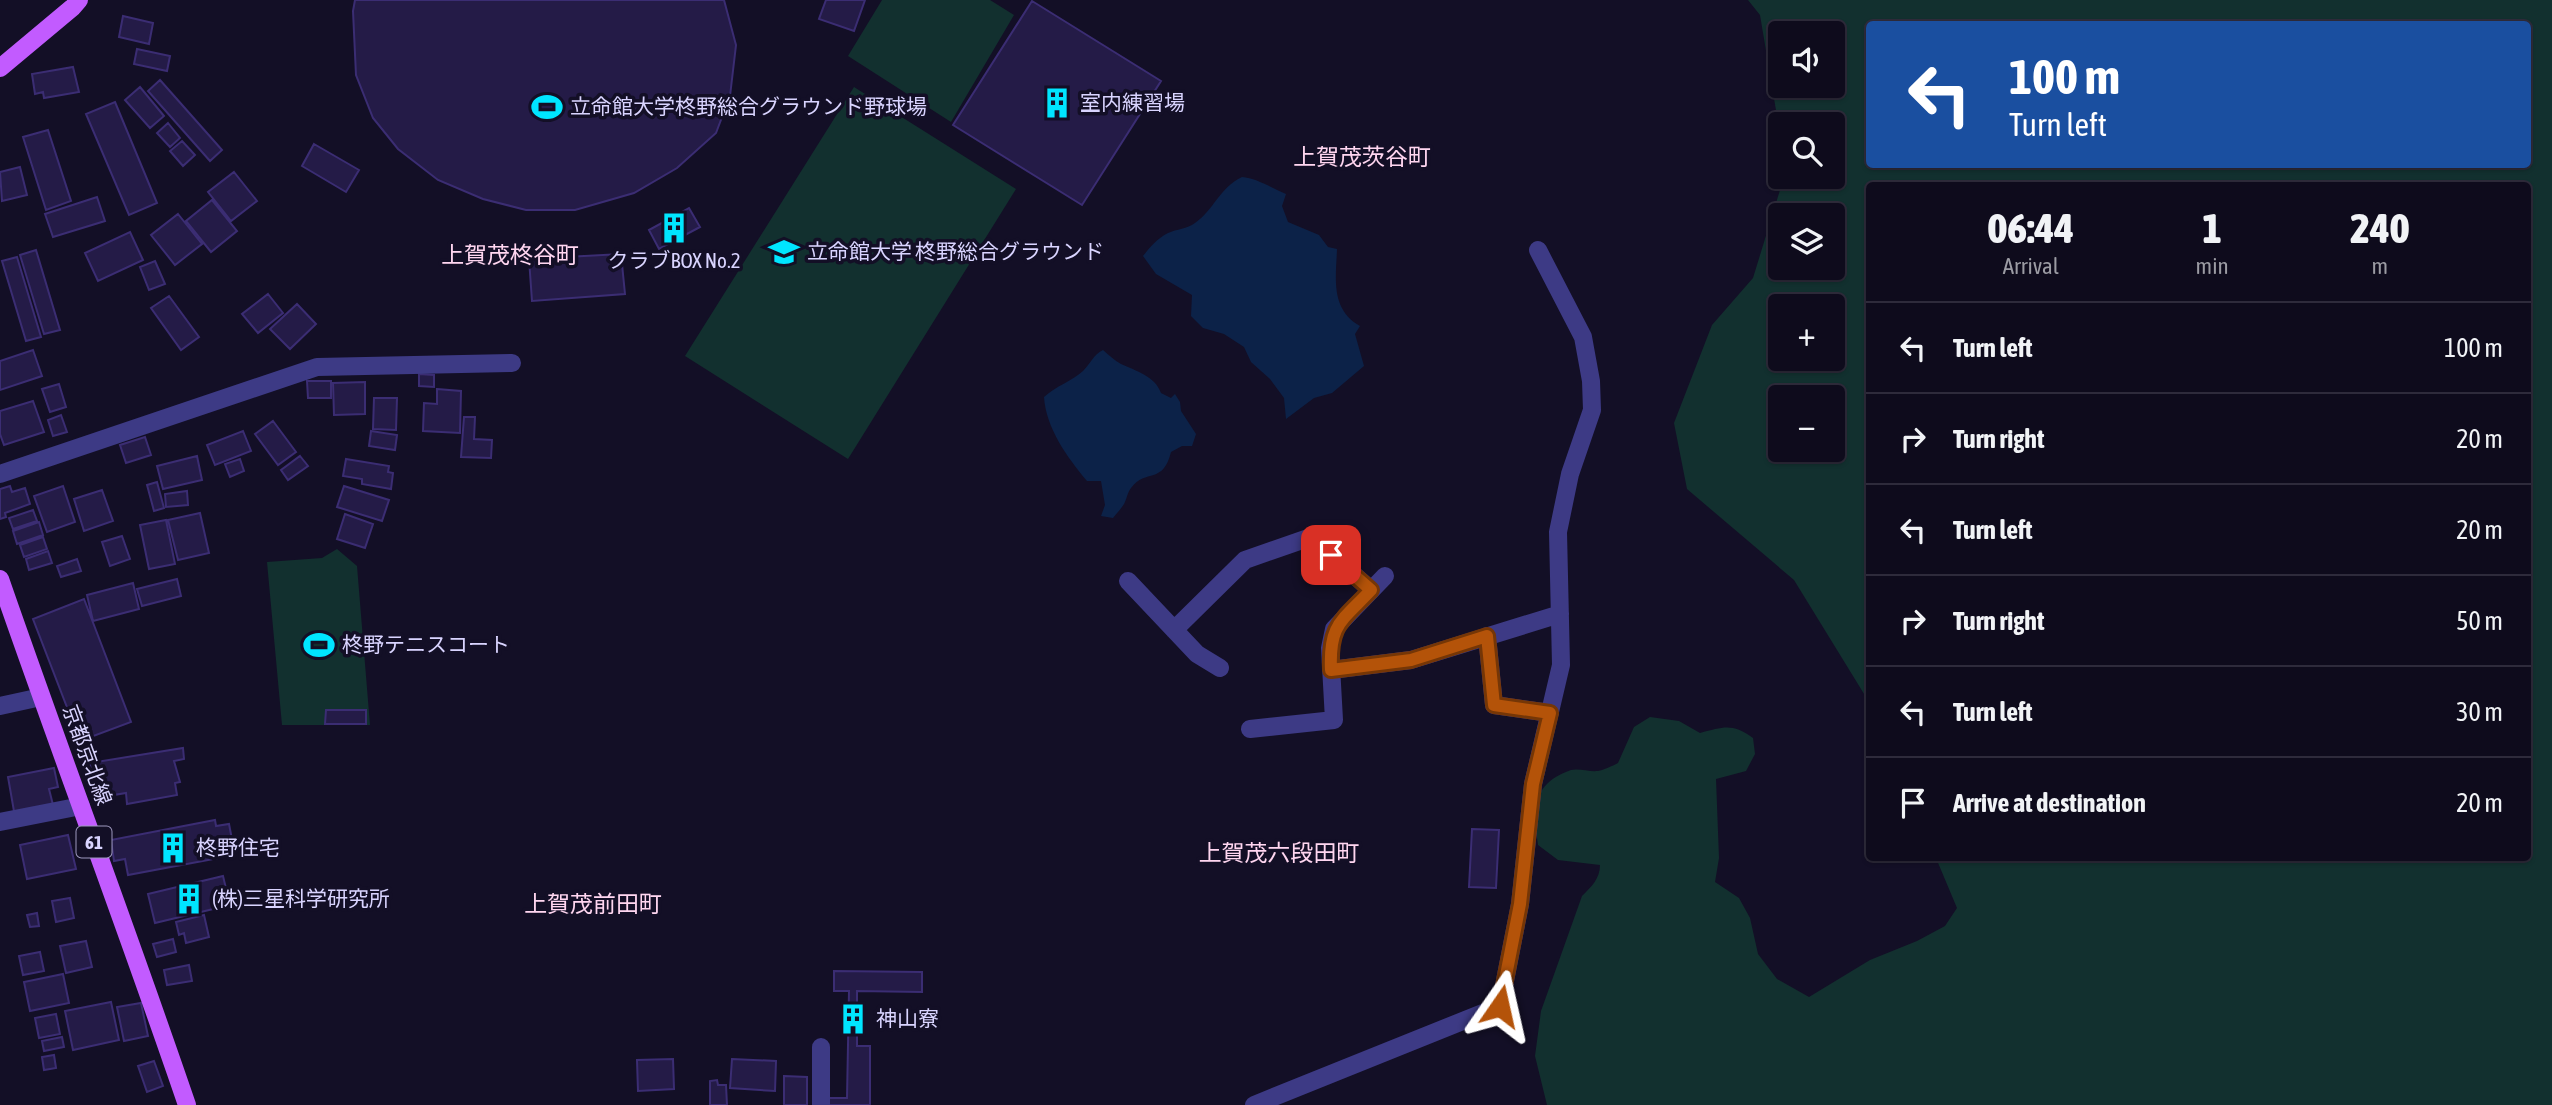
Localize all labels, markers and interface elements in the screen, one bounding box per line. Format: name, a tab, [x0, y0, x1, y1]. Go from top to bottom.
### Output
map controls	[1768, 21, 1845, 462]
button: sound	[1768, 21, 1845, 98]
text: 100 m	[2009, 48, 2120, 104]
icon: left	[1894, 49, 1985, 140]
building icon: 室内練習場	[1040, 86, 1074, 120]
sports icon: 立命館大学柊野総合グラウンド野球場	[530, 90, 564, 124]
place label: 室内練習場	[1080, 90, 1185, 114]
place label: 立命館大学柊野総合グラウンド野球場	[570, 94, 927, 118]
text: Turn left	[2009, 106, 2107, 143]
button: search	[1768, 112, 1845, 189]
district label: 上賀茂茨谷町	[1293, 144, 1431, 170]
button: layers	[1768, 203, 1845, 280]
text: 06:44	[1988, 204, 2074, 252]
text: 1	[2202, 204, 2222, 252]
text: 240	[2350, 204, 2409, 252]
building icon: クラブBOX No.2	[657, 211, 691, 245]
school or university icon: 立命館大学 柊野総合グラウンド	[767, 235, 801, 269]
place label: 立命館大学 柊野総合グラウンド	[807, 239, 1104, 263]
district label: 上賀茂柊谷町	[441, 242, 579, 268]
place label: クラブBOX No.2	[607, 248, 741, 272]
text: Arrival	[2003, 253, 2059, 279]
text: min	[2196, 253, 2229, 279]
text: m	[2372, 253, 2388, 279]
button: +	[1768, 294, 1845, 371]
icon: left	[1894, 329, 1932, 367]
text: Turn left	[1953, 333, 2033, 363]
text: 100 m	[2444, 333, 2503, 363]
button: −	[1768, 385, 1845, 462]
icon: right	[1894, 420, 1932, 458]
text: Turn right	[1953, 424, 2044, 454]
text: 20 m	[2456, 424, 2503, 454]
icon: left	[1894, 511, 1932, 549]
text: Turn left	[1953, 515, 2033, 545]
text: 20 m	[2456, 515, 2503, 545]
pin	[1301, 525, 1361, 585]
icon: arrive	[1312, 536, 1350, 574]
icon: right	[1894, 602, 1932, 640]
text: Turn right	[1953, 606, 2044, 636]
text: 50 m	[2456, 606, 2503, 636]
sports icon: 柊野テニスコート	[302, 628, 336, 662]
place label: 柊野テニスコート	[342, 632, 510, 656]
icon: left	[1894, 693, 1932, 731]
text: Turn left	[1953, 697, 2033, 727]
text: 30 m	[2456, 697, 2503, 727]
street label: 京都京北線	[59, 701, 117, 808]
icon: arrive	[1894, 784, 1932, 822]
text: Arrive at destination	[1953, 788, 2146, 818]
text: 20 m	[2456, 788, 2503, 818]
road number: 61	[76, 827, 112, 858]
building icon: 柊野住宅	[156, 831, 190, 865]
place label: 柊野住宅	[196, 835, 280, 859]
district label: 上賀茂六段田町	[1199, 840, 1360, 866]
building icon: (株)三星科学研究所	[172, 882, 206, 916]
place label: (株)三星科学研究所	[212, 886, 390, 910]
district label: 上賀茂前田町	[524, 891, 662, 917]
position arrow	[1463, 969, 1537, 1043]
building icon: 神山寮	[836, 1002, 870, 1036]
place label: 神山寮	[876, 1006, 939, 1030]

